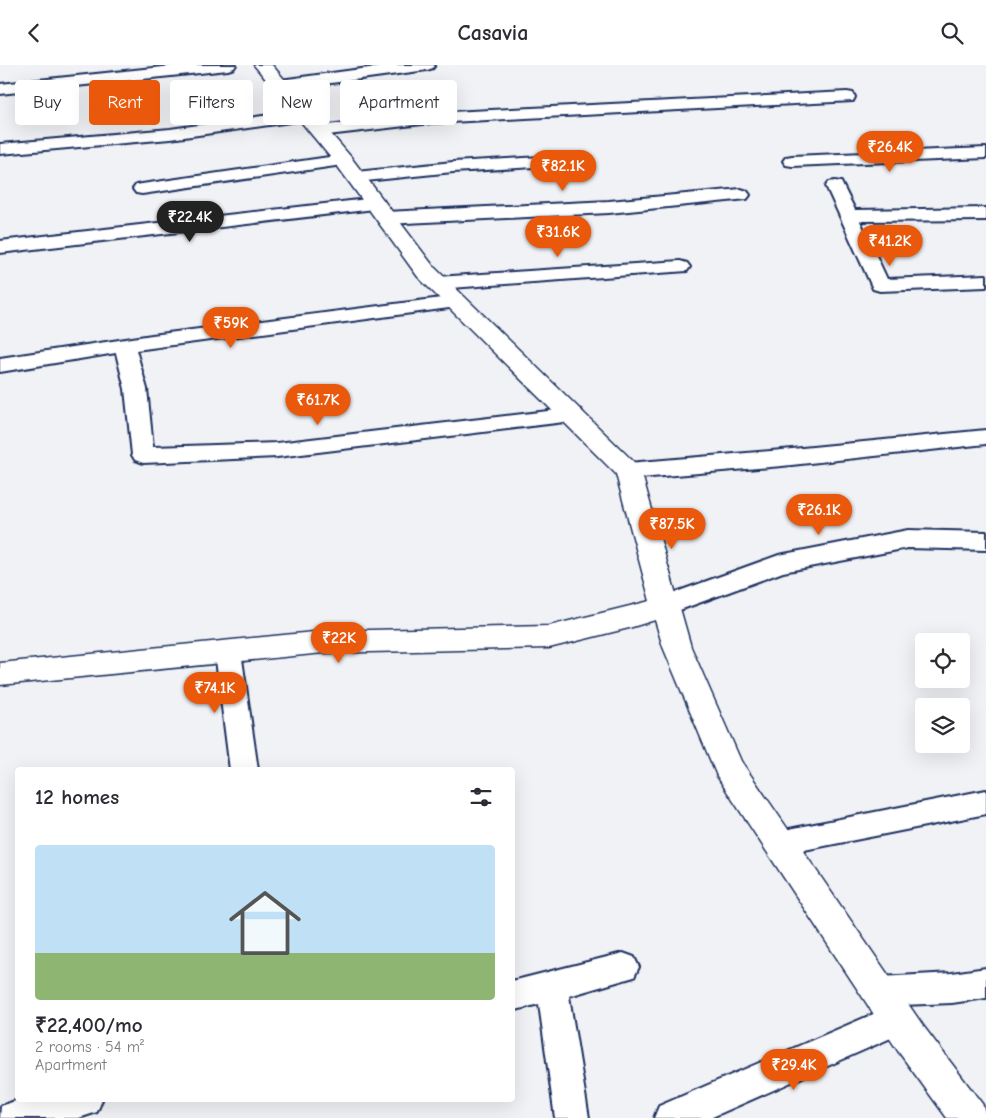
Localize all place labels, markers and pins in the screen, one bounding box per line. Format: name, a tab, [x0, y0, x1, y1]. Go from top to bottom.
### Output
pin: ₹26.4K	[849, 131, 931, 173]
pin: ₹82.1K	[522, 149, 604, 192]
pin: ₹22.4K	[149, 201, 231, 243]
pin: ₹31.6K	[517, 215, 599, 258]
pin: ₹41.2K	[849, 225, 931, 267]
pin: ₹59K	[201, 307, 261, 349]
pin: ₹61.7K	[277, 383, 359, 426]
pin: ₹26.1K	[778, 493, 860, 536]
pin: ₹87.5K	[631, 507, 713, 550]
pin: ₹22K	[309, 621, 369, 664]
pin: ₹74.1K	[174, 671, 256, 714]
pin: ₹29.4K	[753, 1049, 835, 1091]

